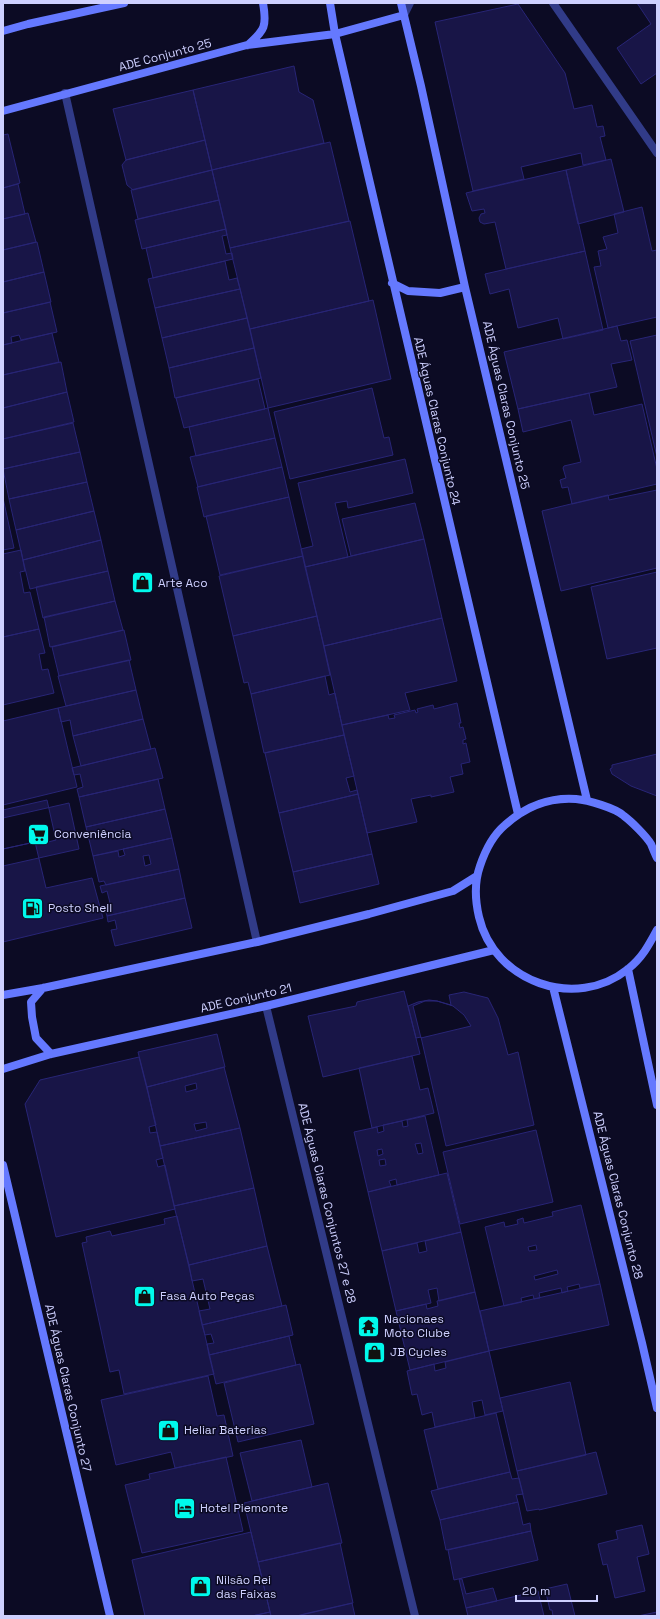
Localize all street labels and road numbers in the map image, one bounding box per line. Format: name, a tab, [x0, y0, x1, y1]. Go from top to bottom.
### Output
street label: ADE Conjunto 25	[117, 35, 213, 75]
street label: ADE Águas Claras Conjunto 25	[479, 319, 533, 491]
street label: ADE Águas Claras Conjunto 24	[410, 335, 464, 507]
street label: ADE Conjunto 21	[199, 980, 293, 1016]
street label: ADE Águas Claras Conjuntos 27 e 28	[294, 1101, 360, 1305]
street label: ADE Águas Claras Conjunto 28	[589, 1109, 647, 1281]
street label: ADE Águas Claras Conjunto 27	[41, 1302, 95, 1474]

